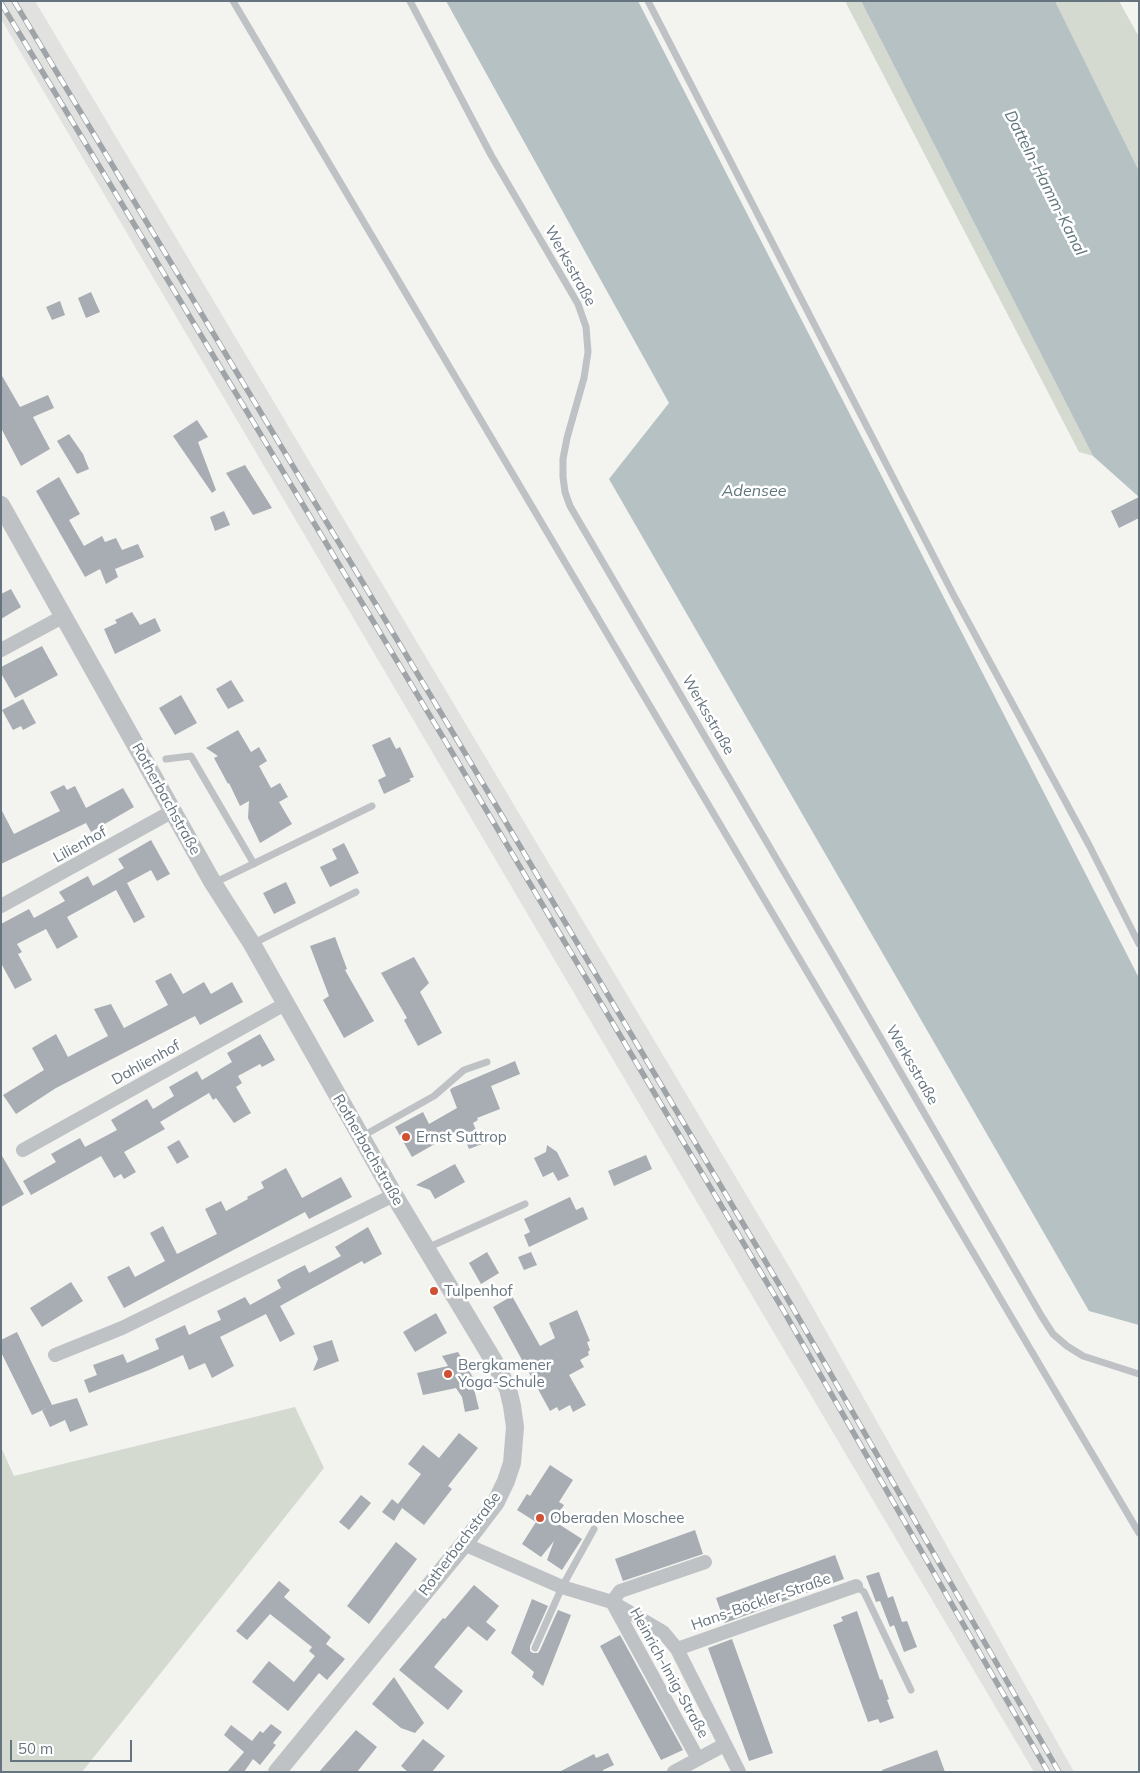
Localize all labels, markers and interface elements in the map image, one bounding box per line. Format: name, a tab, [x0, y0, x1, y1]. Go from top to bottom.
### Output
water label: Datteln-Hamm-Kanal	[1000, 107, 1090, 259]
street label: Werksstraße	[541, 223, 599, 309]
water label: Adensee	[722, 481, 786, 501]
street label: Werksstraße	[678, 672, 738, 758]
street label: Rotherbachstraße	[128, 740, 204, 858]
street label: Lilienhof	[50, 823, 110, 867]
street label: Werksstraße	[882, 1022, 942, 1108]
street label: Dahlienhof	[109, 1037, 183, 1089]
street label: Rotherbachstraße	[329, 1091, 407, 1209]
place label: Ernst Suttrop	[416, 1128, 507, 1146]
marker: Ernst Suttrop	[400, 1131, 412, 1143]
place label: Tulpenhof	[444, 1282, 512, 1300]
marker: Tulpenhof	[428, 1285, 440, 1297]
place label: Bergkamener Yoga-Schule	[458, 1356, 551, 1391]
marker: Bergkamener Yoga-Schule	[442, 1368, 454, 1380]
street label: Rotherbachstraße	[415, 1489, 505, 1599]
place label: Oberaden Moschee	[550, 1509, 684, 1527]
marker: Oberaden Moschee	[534, 1512, 546, 1524]
street label: Hans-Böckler-Straße	[689, 1570, 833, 1634]
street label: Heinrich-Imig-Straße	[626, 1605, 712, 1741]
scale bar	[12, 1730, 135, 1762]
text: 50 m	[18, 1739, 53, 1758]

